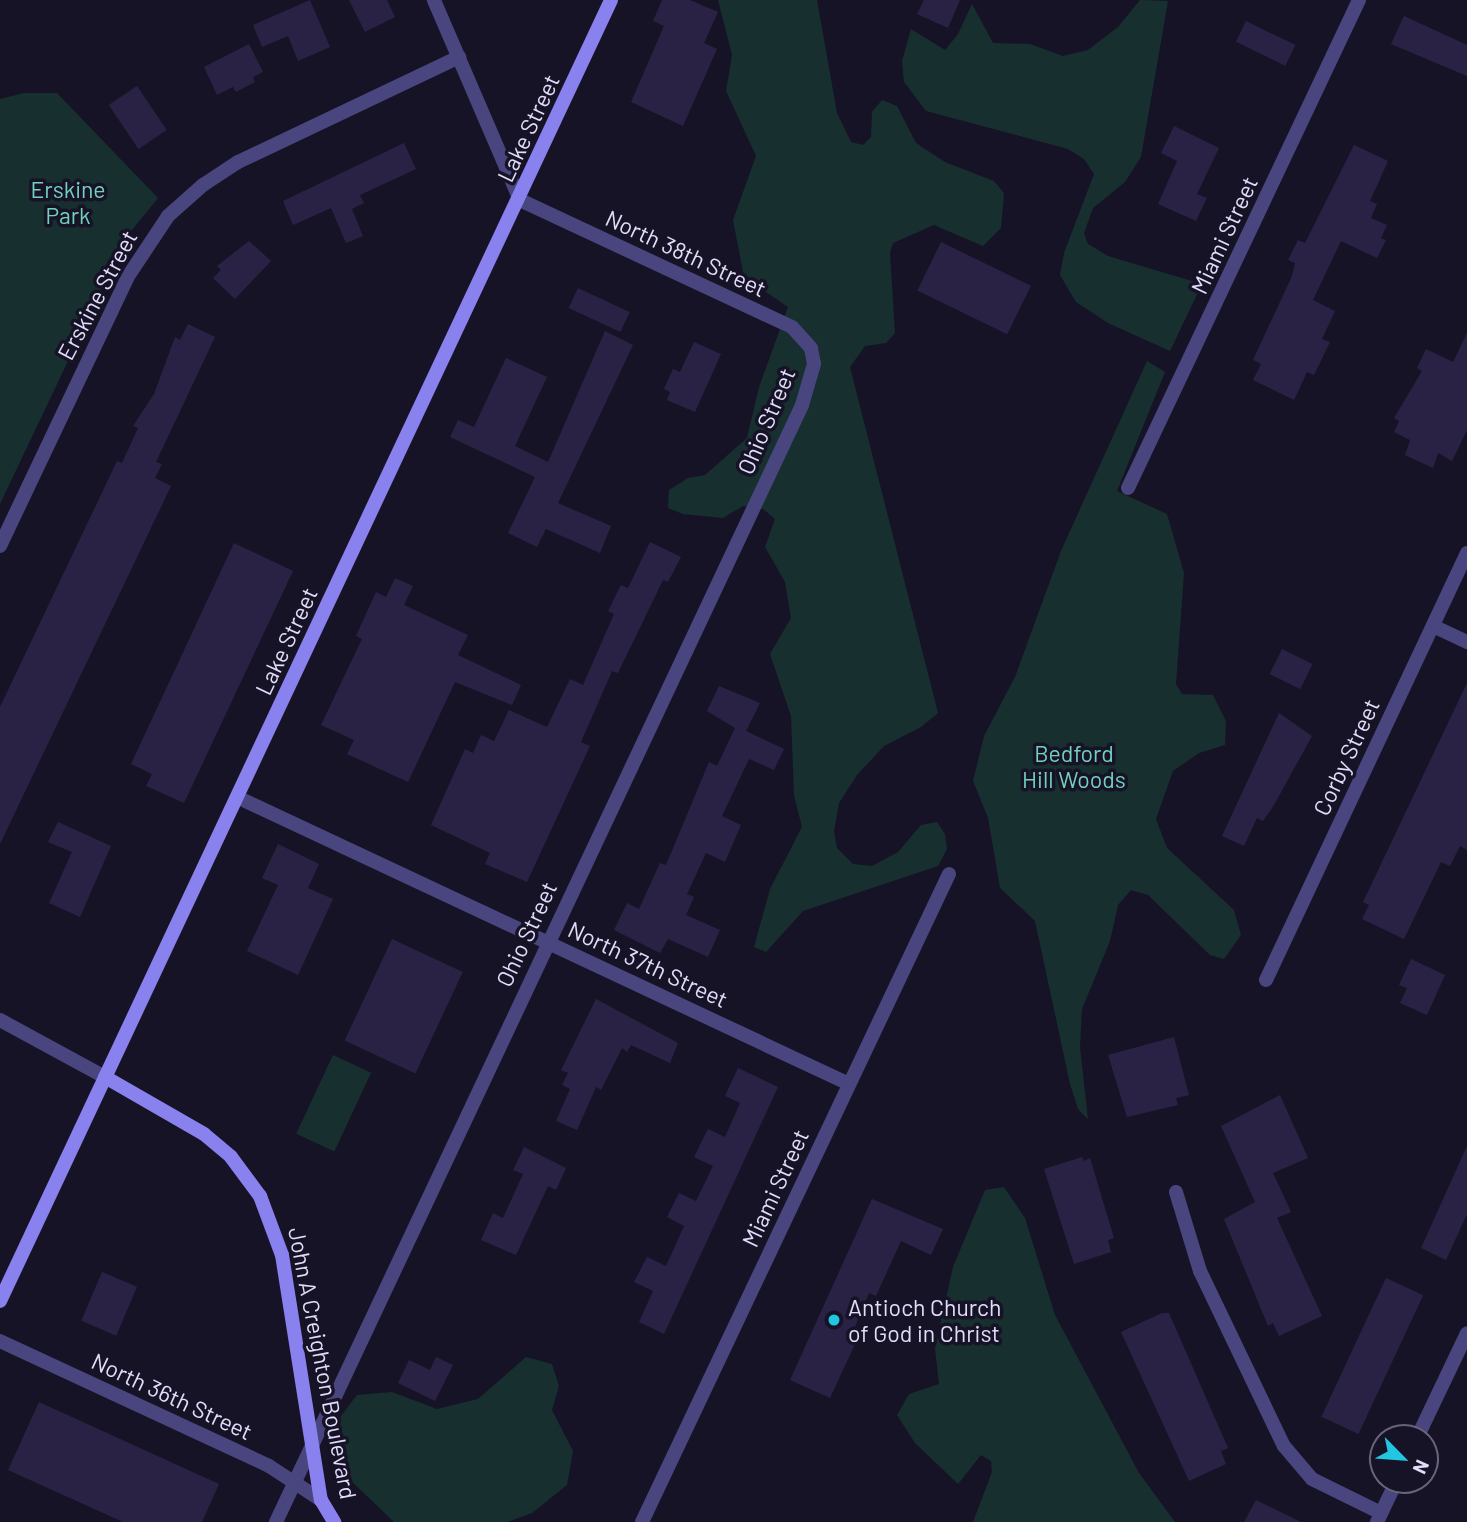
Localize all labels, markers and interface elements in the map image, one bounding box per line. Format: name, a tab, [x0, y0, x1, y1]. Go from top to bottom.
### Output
street label: Lake Street	[491, 70, 565, 186]
street label: Miami Street	[1185, 172, 1263, 298]
park label: Erskine Park	[30, 175, 106, 229]
street label: North 38th Street	[601, 204, 771, 302]
street label: Erskine Street	[51, 226, 143, 364]
street label: Ohio Street	[731, 364, 801, 478]
street label: Lake Street	[249, 583, 323, 699]
street label: Corby Street	[1307, 694, 1385, 820]
park label: Bedford Hill Woods	[1022, 739, 1126, 793]
street label: Ohio Street	[490, 877, 562, 991]
street label: North 37th Street	[564, 915, 732, 1013]
street label: Miami Street	[736, 1125, 814, 1251]
street label: John A Creighton Boulevard	[283, 1225, 363, 1501]
place label: Antioch Church of God in Christ	[848, 1293, 1001, 1347]
marker: Antioch Church of God in Christ	[826, 1312, 842, 1328]
street label: North 36th Street	[87, 1347, 257, 1445]
north arrow	[1369, 1424, 1439, 1494]
text: N	[1409, 1457, 1435, 1478]

